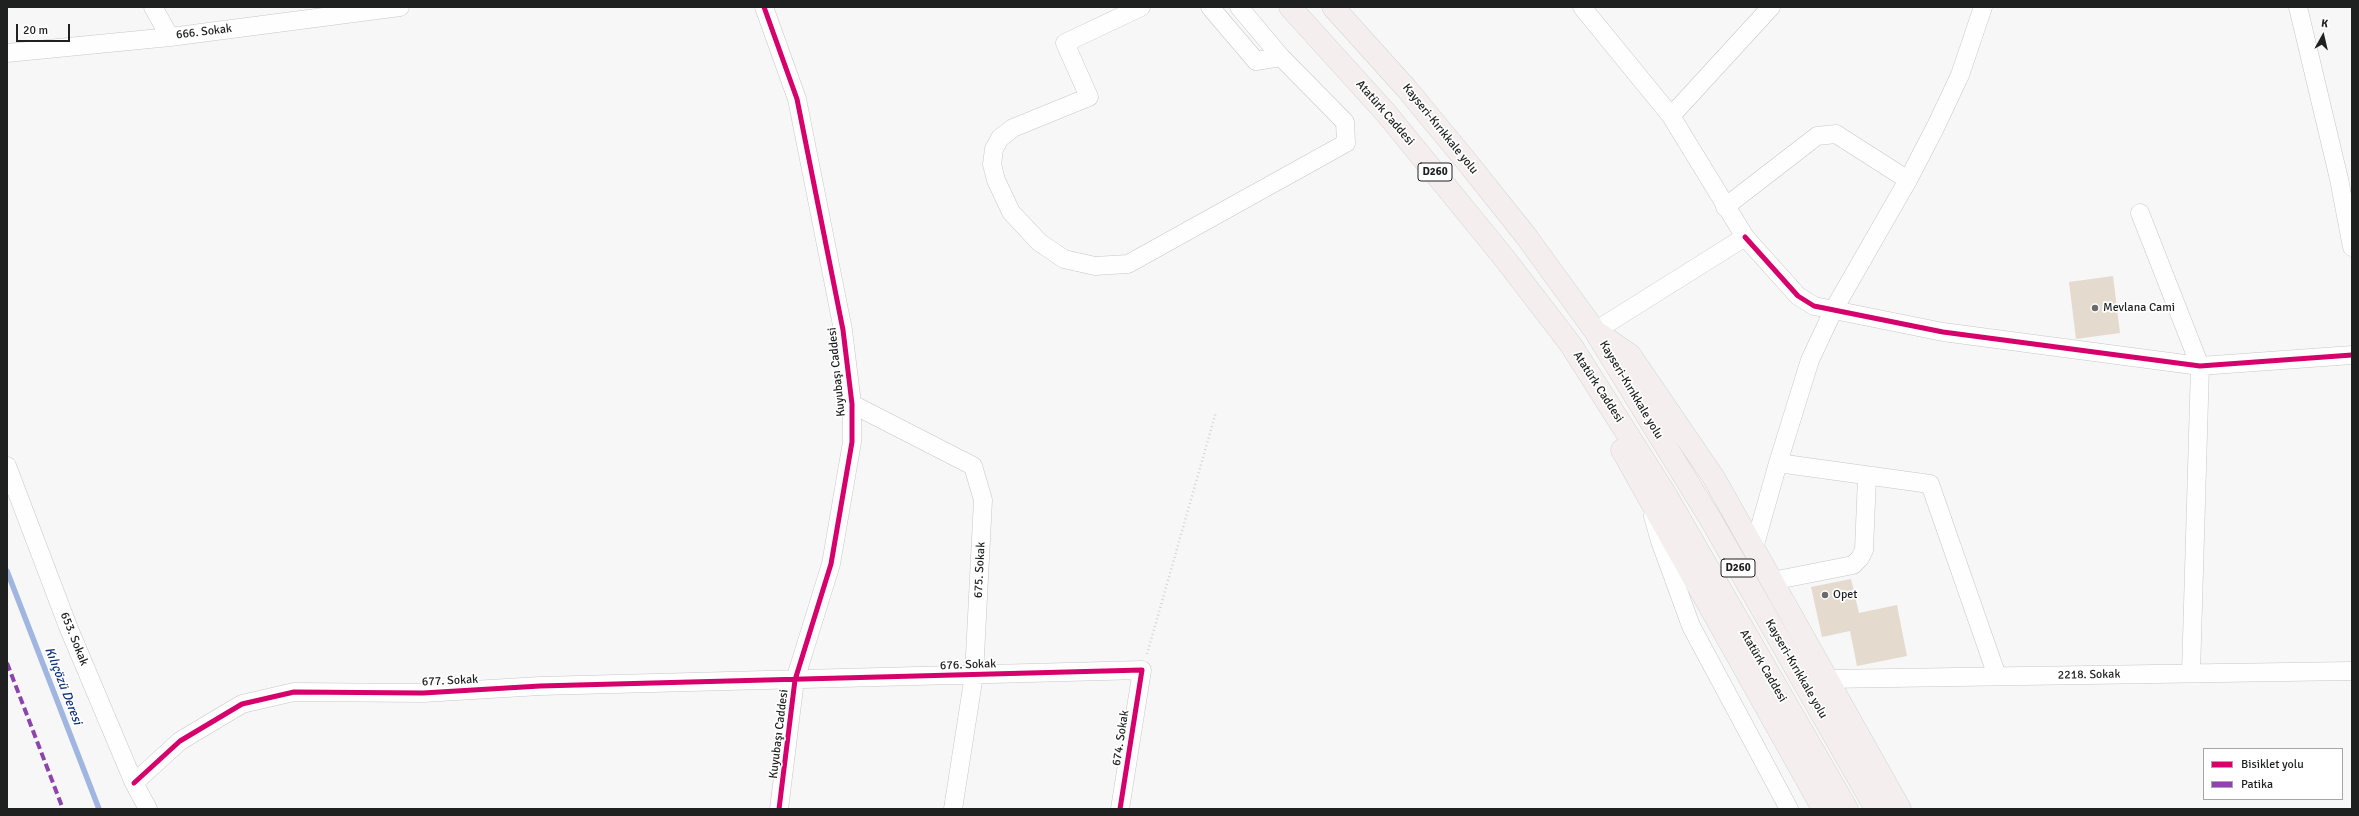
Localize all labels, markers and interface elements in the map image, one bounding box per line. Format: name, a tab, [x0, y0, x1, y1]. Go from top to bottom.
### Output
scale bar	[18, 16, 72, 42]
north arrow	[2303, 16, 2343, 56]
text: K	[2320, 17, 2329, 31]
street label: 666. Sokak	[175, 21, 233, 43]
text: 20 m	[23, 23, 48, 38]
street label: Atatürk Caddesi	[1353, 77, 1417, 149]
street label: Kayseri-Kırıkkale yolu	[1399, 81, 1481, 177]
road number: D260	[1418, 163, 1452, 181]
place label: Mevlana Cami	[2103, 301, 2175, 315]
marker: Mevlana Cami	[2090, 303, 2100, 313]
street label: Kuyubaşı Caddesi	[825, 327, 849, 417]
street label: Kayseri-Kırıkkale yolu	[1596, 338, 1666, 442]
street label: Atatürk Caddesi	[1570, 349, 1626, 425]
street label: 675. Sokak	[971, 542, 989, 598]
road number: D260	[1721, 559, 1755, 577]
place label: Opet	[1833, 588, 1857, 602]
marker: Opet	[1820, 590, 1830, 600]
street label: 653. Sokak	[57, 610, 91, 668]
street label: Kayseri-Kırıkkale yolu	[1762, 617, 1830, 721]
street label: Atatürk Caddesi	[1736, 627, 1790, 705]
water label: Kılıçözü Deresi	[41, 645, 85, 727]
street label: 676. Sokak	[940, 657, 996, 673]
street label: 2218. Sokak	[2058, 667, 2120, 683]
street label: 677. Sokak	[422, 672, 478, 690]
street label: Kuyubaşı Caddesi	[766, 689, 792, 779]
street label: 674. Sokak	[1109, 709, 1133, 767]
legend	[2203, 748, 2343, 800]
text: Bisiklet yolu	[2241, 757, 2304, 772]
text: Patika	[2241, 777, 2273, 792]

